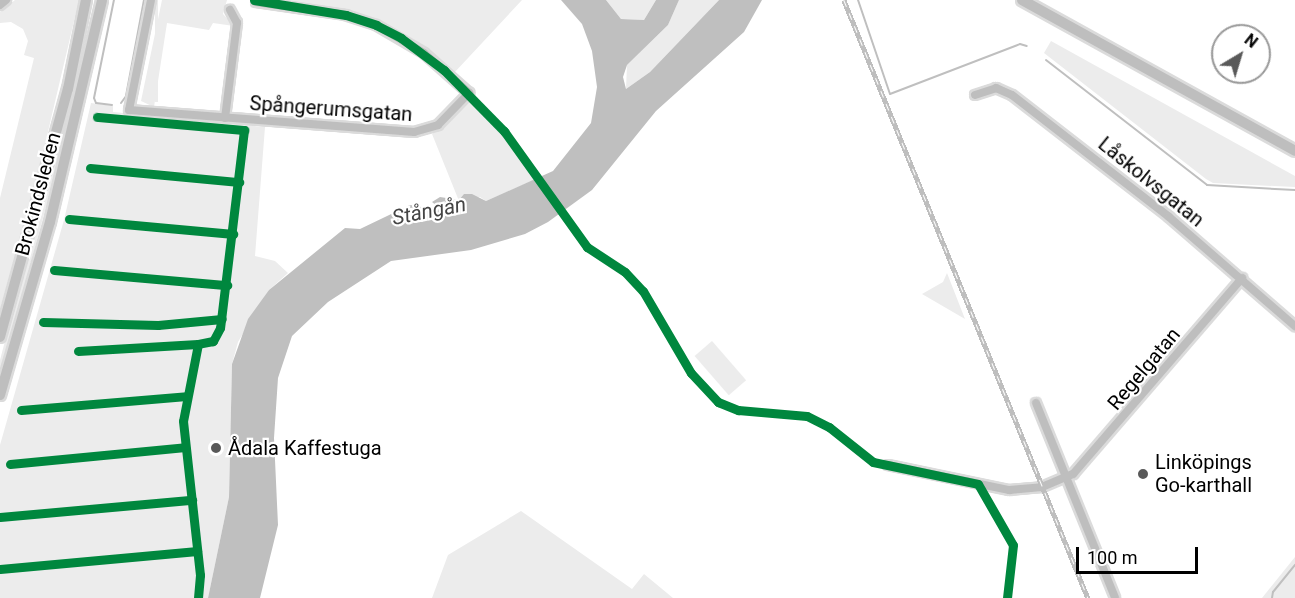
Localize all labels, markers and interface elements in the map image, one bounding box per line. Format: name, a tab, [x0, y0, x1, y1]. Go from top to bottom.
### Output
north arrow	[1211, 24, 1271, 84]
text: N	[1241, 30, 1261, 52]
street label: Spångerumsgatan	[249, 91, 413, 127]
street label: Brokindsleden	[10, 130, 66, 258]
street label: Låskolvsgatan	[1093, 132, 1209, 232]
water label: Stångån	[390, 191, 468, 231]
street label: Regelgatan	[1103, 323, 1185, 415]
place label: Ådala Kaffestuga	[228, 436, 382, 460]
marker: Ådala Kaffestuga	[209, 441, 223, 455]
place label: Linköpings Go-karthall	[1155, 450, 1252, 497]
marker: Linköpings Go-karthall	[1136, 467, 1150, 481]
scale bar	[1079, 535, 1200, 573]
text: 100 m	[1087, 547, 1138, 568]

